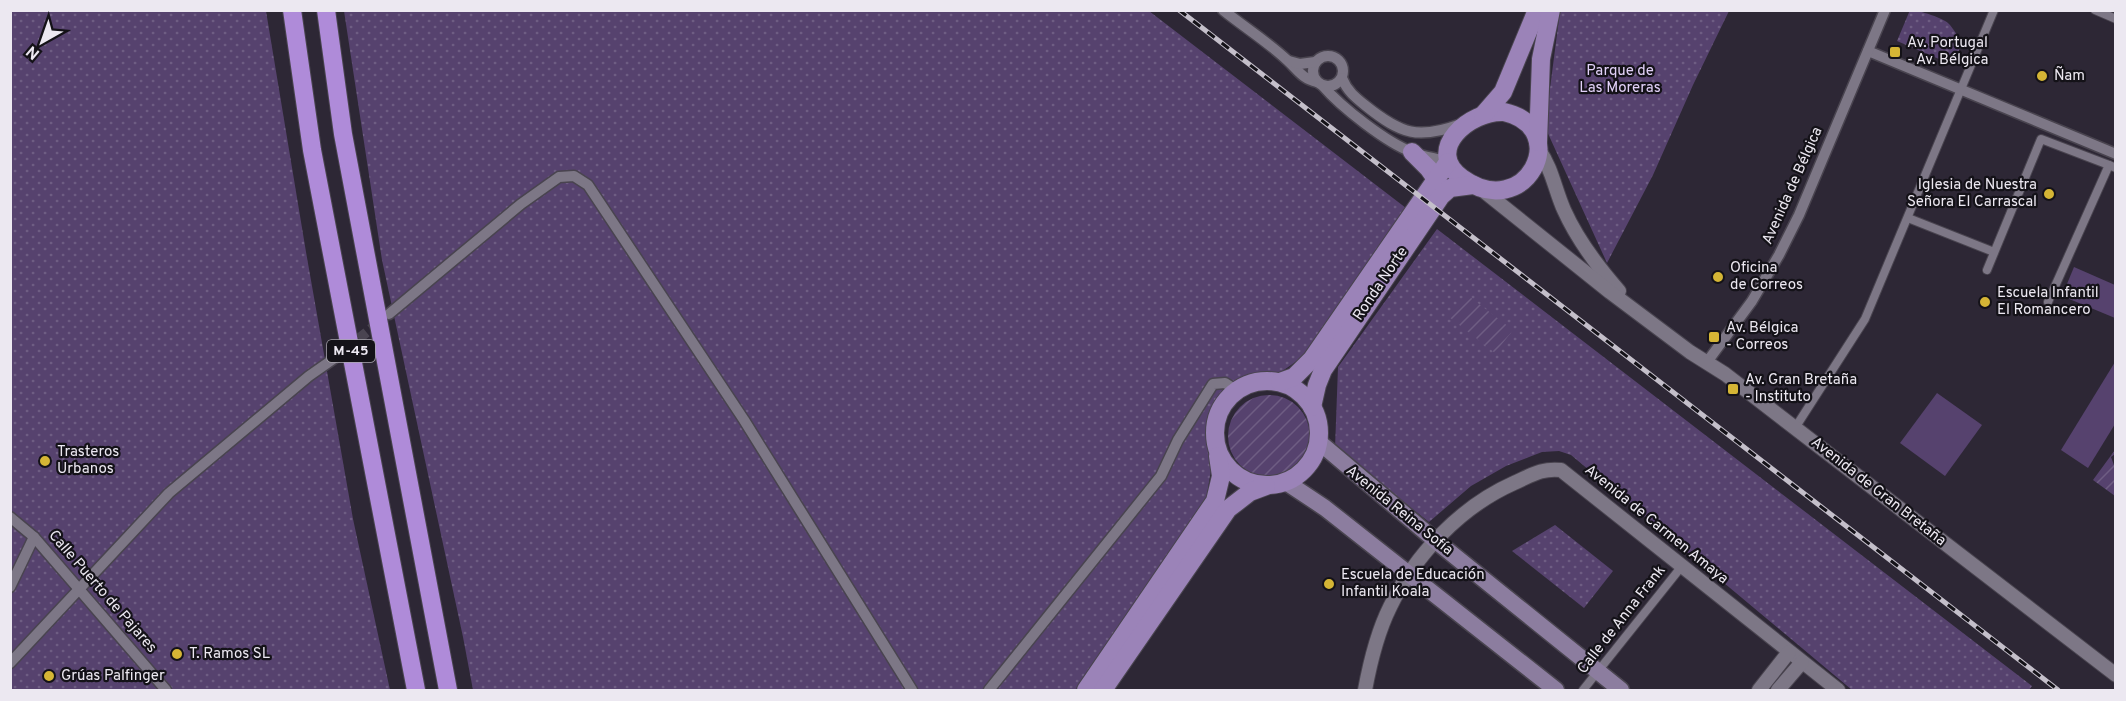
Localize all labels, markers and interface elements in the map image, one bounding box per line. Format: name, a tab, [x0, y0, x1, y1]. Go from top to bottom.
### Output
north arrow	[12, 12, 72, 72]
place label: Av. Portugal - Av. Bélgica	[1907, 34, 1988, 70]
text: N	[23, 41, 44, 63]
marker: Av. Portugal - Av. Bélgica	[1888, 45, 1902, 59]
park label: Parque de Las Moreras	[1579, 62, 1661, 98]
place label: Ñam	[2054, 66, 2085, 86]
marker: Ñam	[2035, 69, 2049, 83]
street label: Avenida de Bélgica	[1759, 124, 1827, 248]
place label: Iglesia de Nuestra Señora El Carrascal	[1907, 176, 2037, 212]
marker: Iglesia de Nuestra Señora El Carrascal	[2042, 187, 2056, 201]
street label: Ronda Norte	[1349, 243, 1413, 325]
place label: Oficina de Correos	[1730, 259, 1803, 295]
marker: Oficina de Correos	[1711, 270, 1725, 284]
place label: Escuela Infantil El Romancero	[1997, 284, 2099, 320]
marker: Escuela Infantil El Romancero	[1978, 295, 1992, 309]
place label: Av. Bélgica - Correos	[1726, 319, 1799, 355]
marker: Av. Bélgica - Correos	[1707, 330, 1721, 344]
road number: M-45	[327, 340, 375, 362]
place label: Av. Gran Bretaña - Instituto	[1745, 371, 1857, 407]
marker: Av. Gran Bretaña - Instituto	[1726, 382, 1740, 396]
street label: Avenida de Gran Bretaña	[1807, 433, 1949, 551]
place label: Trasteros Urbanos	[57, 443, 119, 479]
marker: Trasteros Urbanos	[38, 454, 52, 468]
street label: Avenida de Carmen Amaya	[1580, 461, 1732, 589]
street label: Avenida Reina Sofía	[1342, 462, 1456, 560]
street label: Calle Puerto de Pajares	[44, 527, 160, 657]
street label: Calle de Anna Frank	[1574, 562, 1670, 678]
place label: Escuela de Educación Infantil Koala	[1341, 566, 1485, 602]
marker: Escuela de Educación Infantil Koala	[1322, 577, 1336, 591]
place label: T. Ramos SL	[189, 645, 270, 664]
marker: T. Ramos SL	[170, 647, 184, 661]
place label: Grúas Palfinger	[61, 667, 165, 686]
marker: Grúas Palfinger	[42, 669, 56, 683]

